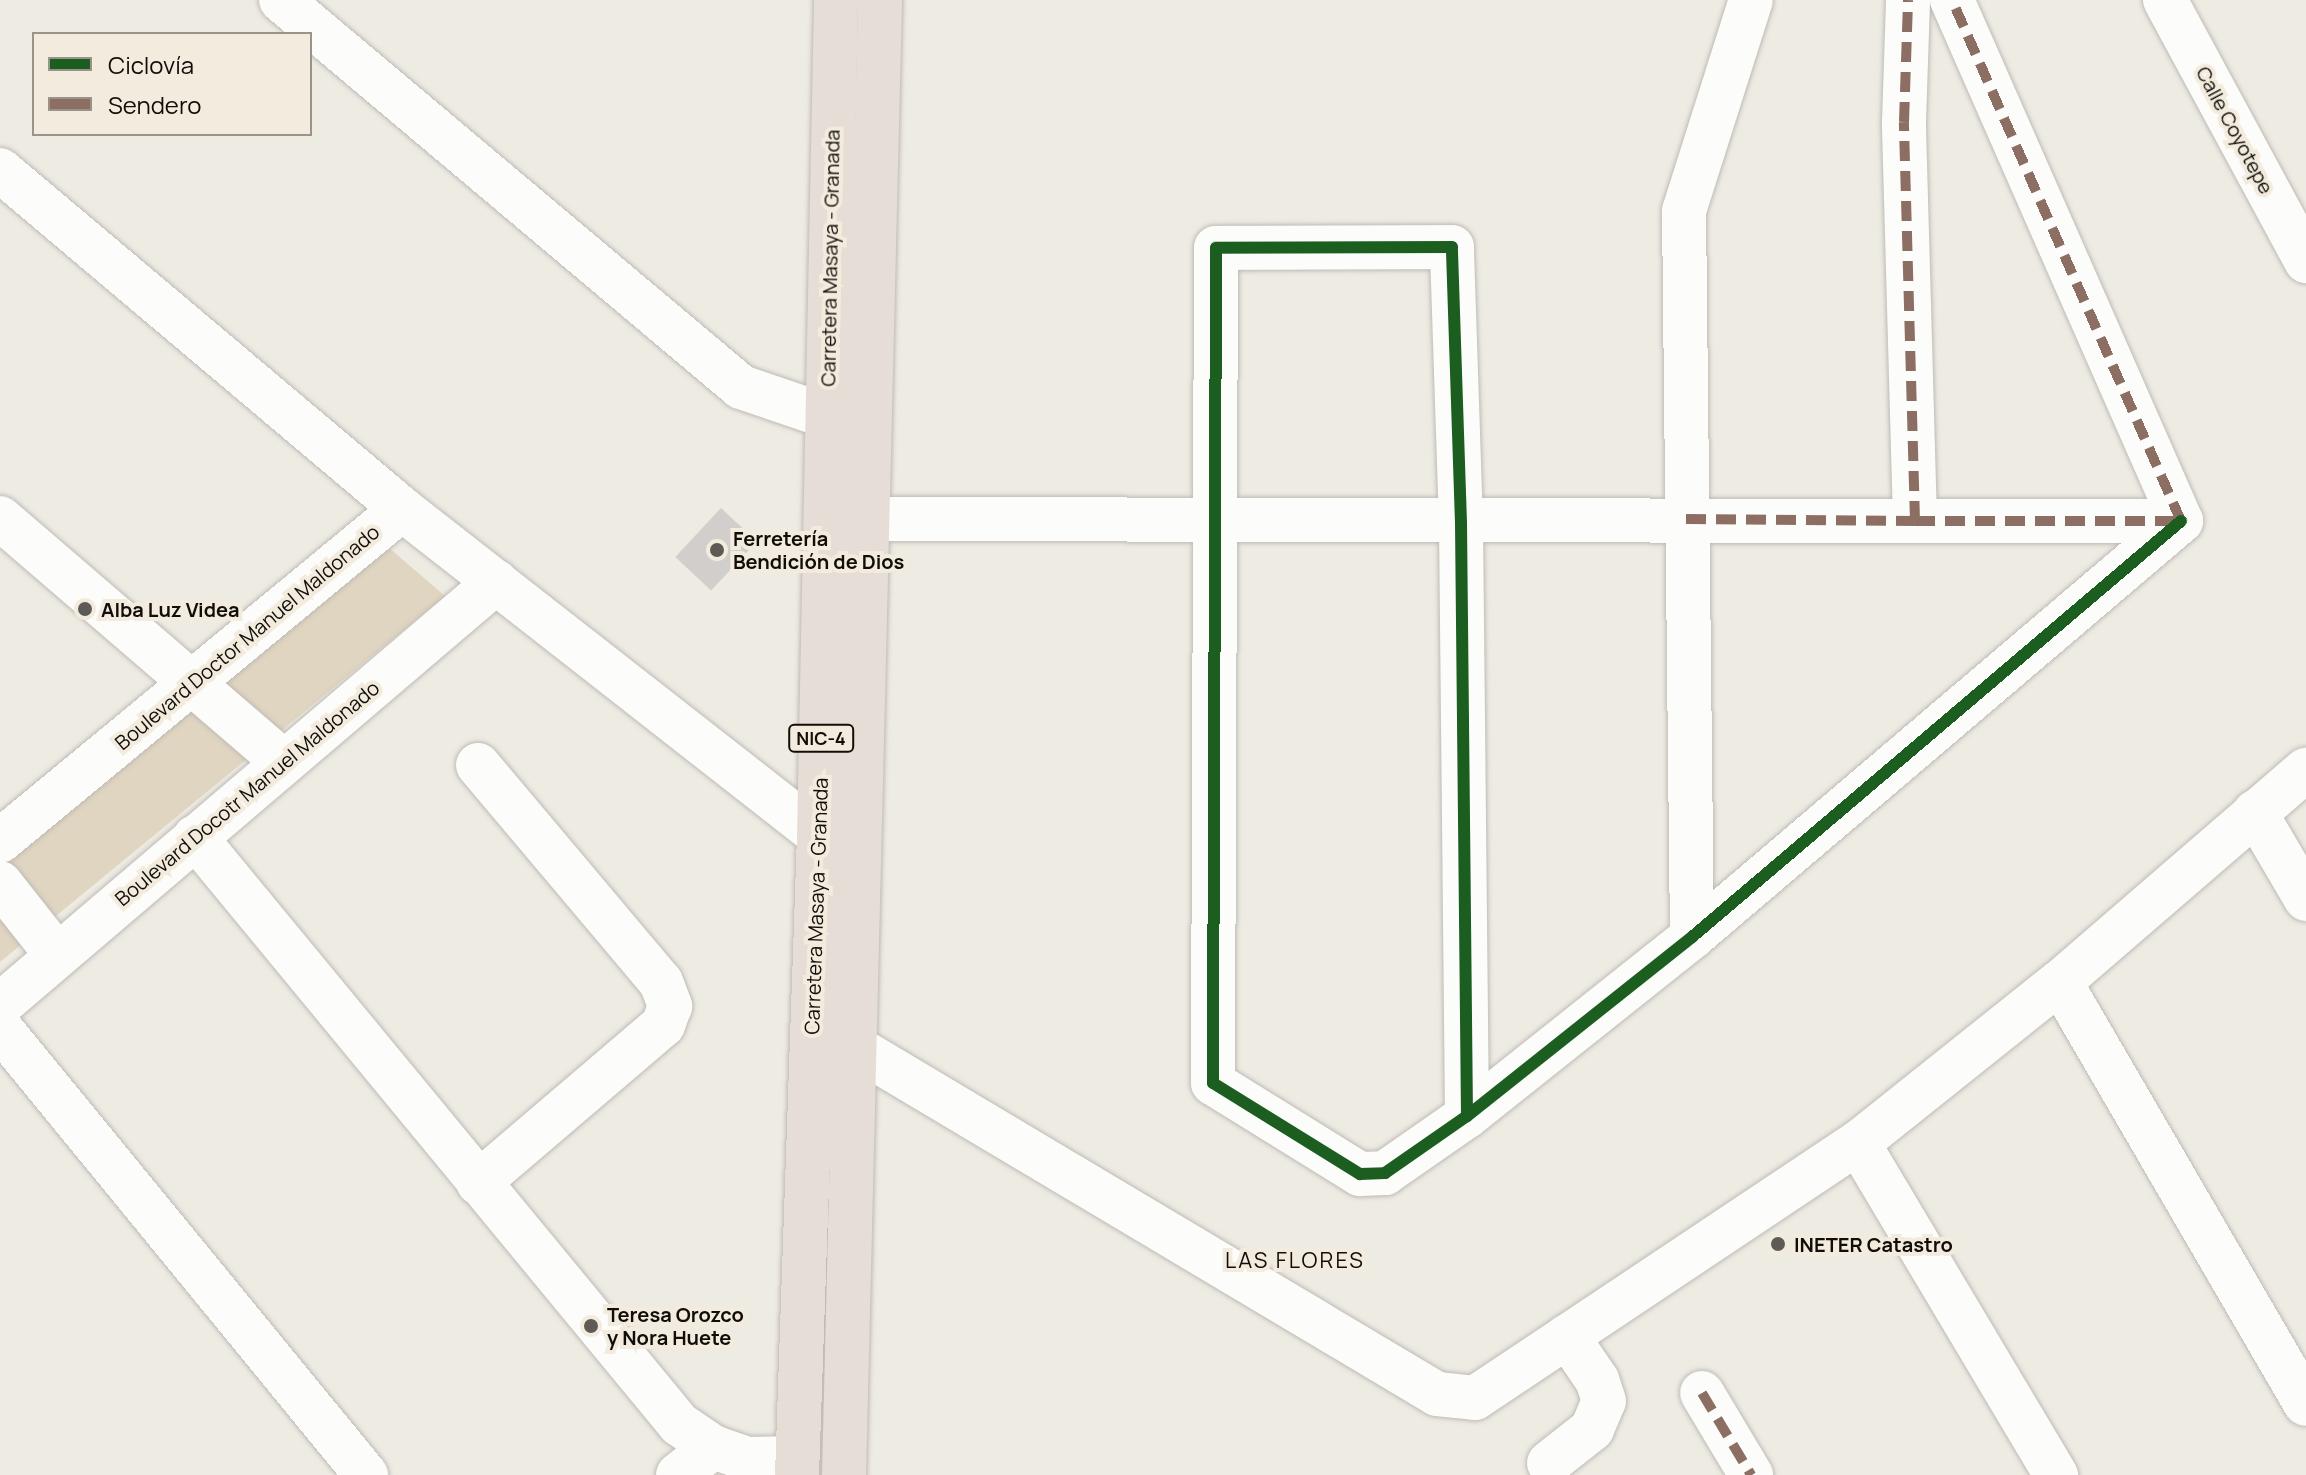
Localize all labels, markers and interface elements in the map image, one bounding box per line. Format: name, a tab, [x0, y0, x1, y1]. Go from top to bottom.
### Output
legend	[32, 32, 312, 136]
text: Ciclovía	[108, 48, 194, 81]
street label: Calle Coyotepe	[2191, 62, 2279, 198]
text: Sendero	[108, 88, 202, 121]
street label: Carretera Masaya - Granada	[816, 129, 844, 387]
street label: Boulevard Doctor Manuel Maldonado	[110, 519, 384, 755]
place label: Ferretería Bendición de Dios	[733, 526, 904, 573]
marker: Ferretería Bendición de Dios	[708, 541, 726, 559]
place label: Alba Luz Videa	[101, 597, 239, 621]
marker: Alba Luz Videa	[76, 600, 94, 618]
street label: Boulevard Docotr Manuel Maldonado	[110, 675, 384, 911]
road number: NIC-4	[787, 724, 855, 752]
street label: Carretera Masaya - Granada	[800, 777, 832, 1035]
place label: INETER Catastro	[1794, 1232, 1953, 1256]
marker: INETER Catastro	[1769, 1235, 1787, 1253]
district label: LAS FLORES	[1225, 1248, 1365, 1274]
place label: Teresa Orozco y Nora Huete	[607, 1302, 744, 1349]
marker: Teresa Orozco y Nora Huete	[582, 1317, 600, 1335]

